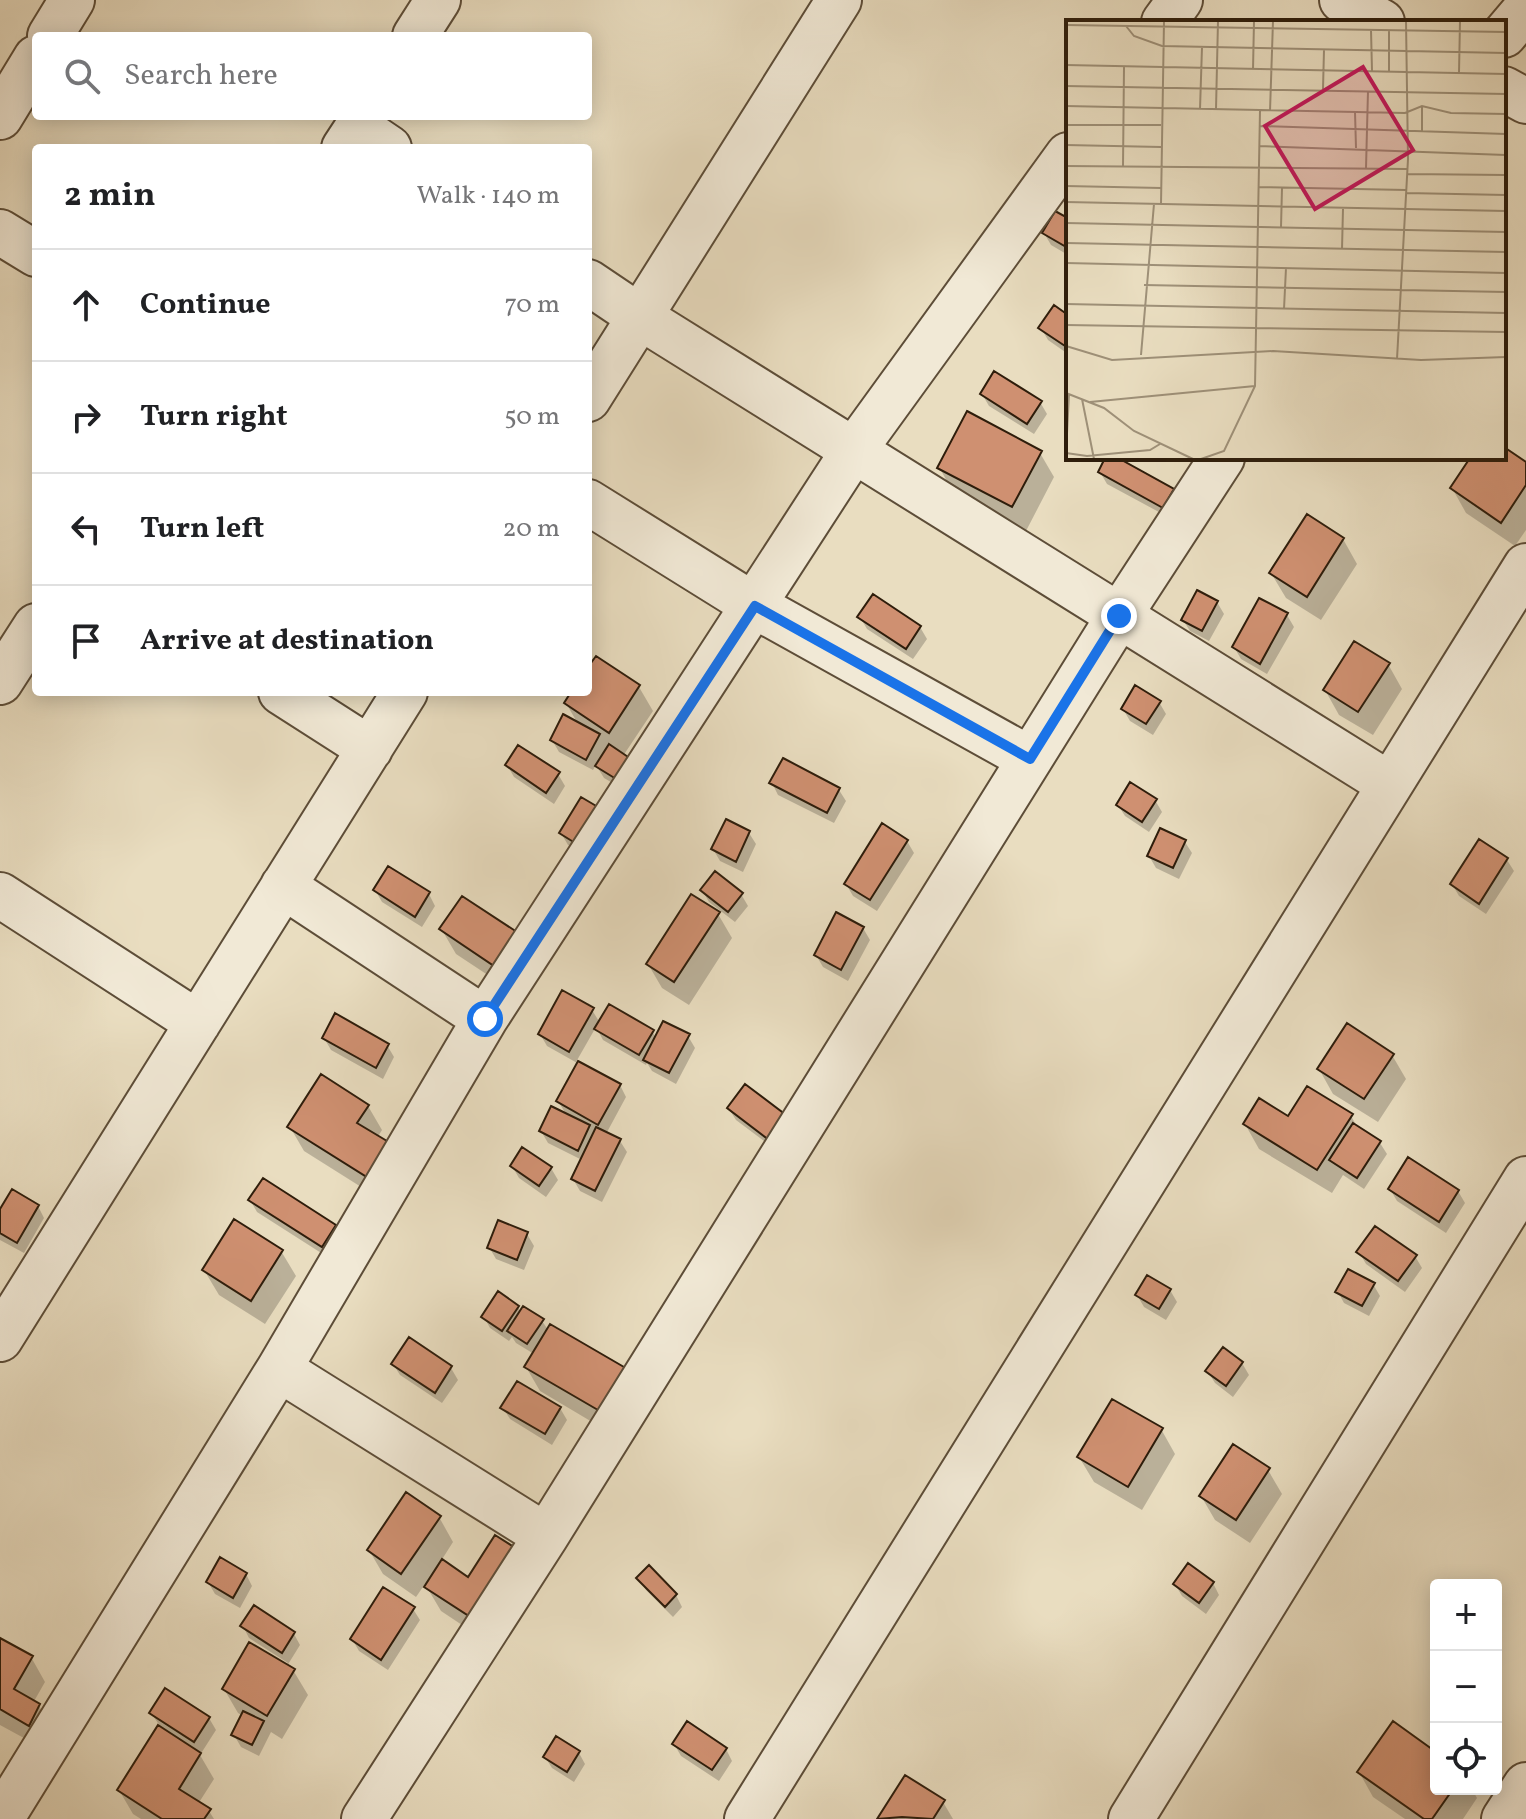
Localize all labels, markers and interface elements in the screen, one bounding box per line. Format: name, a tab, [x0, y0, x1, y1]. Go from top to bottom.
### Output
inset map	[1066, 20, 1506, 460]
search box	[32, 32, 592, 120]
icon: search	[60, 54, 104, 98]
text: Search here	[124, 55, 278, 97]
text: 2 min	[64, 173, 156, 220]
text: Walk · 140 m	[416, 178, 560, 214]
icon: ahead	[64, 283, 108, 327]
text: Continue	[140, 284, 271, 326]
text: 70 m	[505, 287, 560, 323]
icon: right	[64, 395, 108, 439]
text: Turn right	[140, 396, 288, 438]
text: 50 m	[504, 399, 560, 435]
icon: left	[64, 507, 108, 551]
text: Turn left	[140, 508, 264, 550]
text: 20 m	[502, 511, 560, 547]
route end	[1101, 598, 1137, 634]
icon: arrive	[64, 619, 108, 663]
text: Arrive at destination	[140, 620, 434, 662]
route start	[467, 1001, 503, 1037]
map controls	[1430, 1579, 1502, 1795]
button: +	[1430, 1579, 1502, 1651]
button: −	[1430, 1651, 1502, 1723]
button: locate	[1430, 1723, 1502, 1795]

